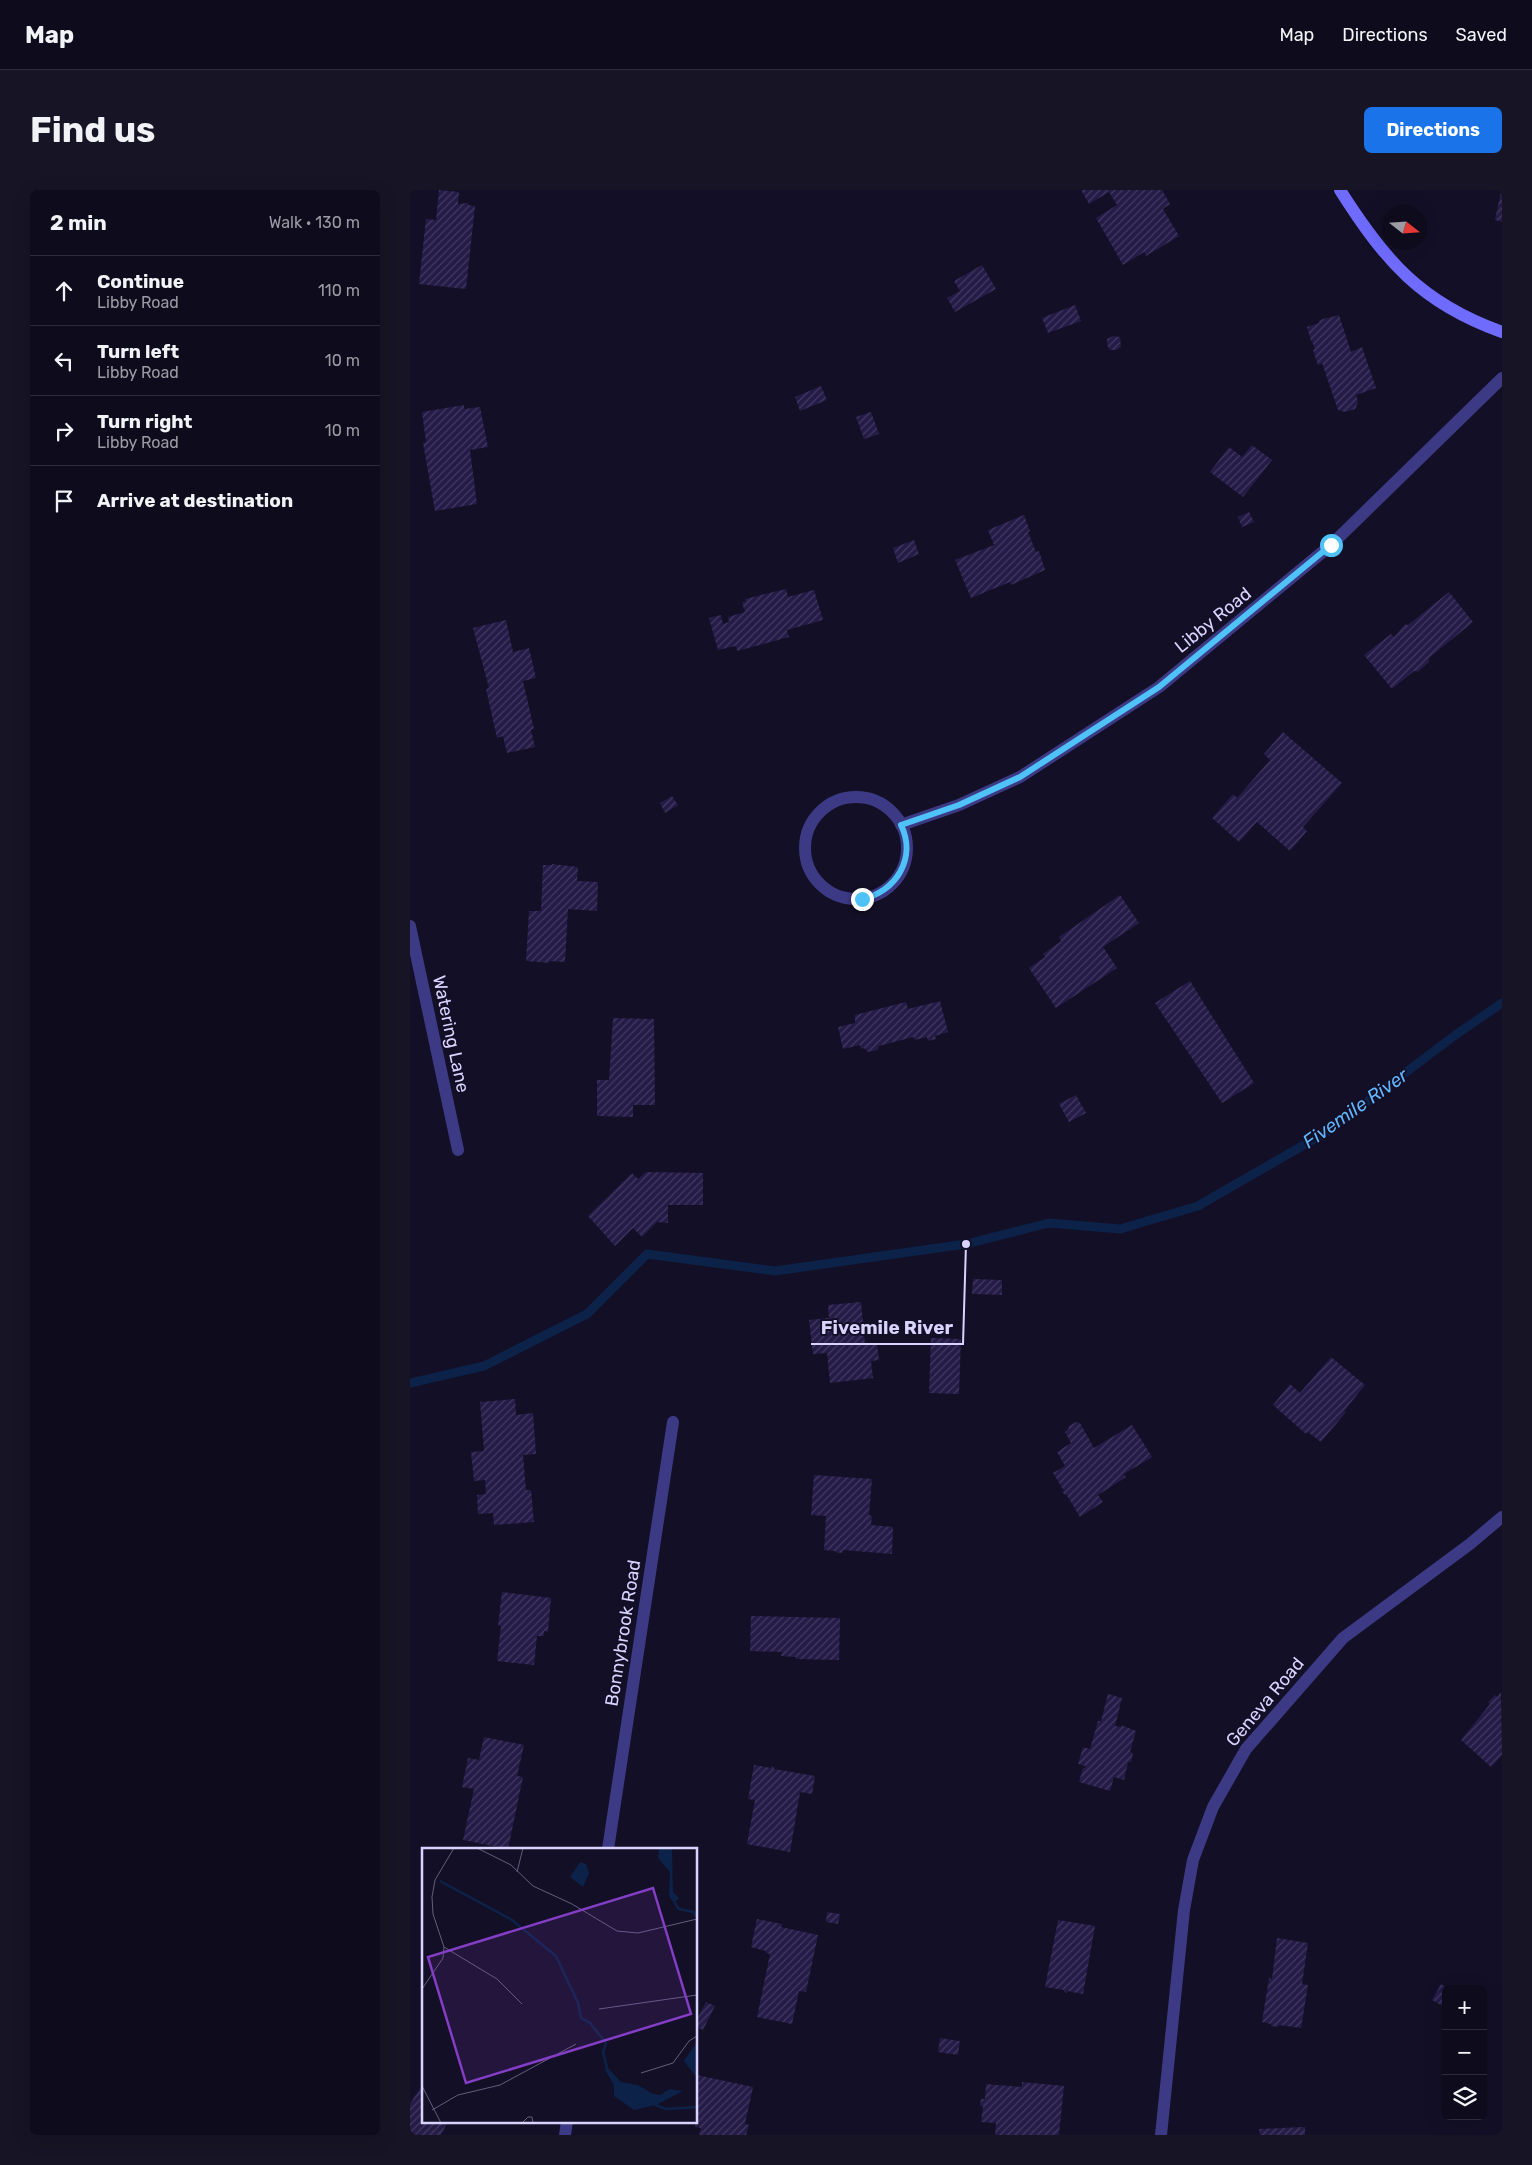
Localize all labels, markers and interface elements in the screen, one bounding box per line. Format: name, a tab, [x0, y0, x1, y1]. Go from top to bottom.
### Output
text: Map	[25, 21, 74, 49]
text: Map	[1279, 24, 1314, 46]
text: Directions	[1342, 24, 1428, 46]
text: Saved	[1456, 24, 1507, 46]
button: Directions	[1364, 107, 1502, 153]
text: Find us	[30, 109, 155, 151]
north arrow	[1382, 205, 1427, 250]
text: 2 min	[50, 210, 107, 235]
text: Walk · 130 m	[269, 213, 360, 232]
text: Continue	[97, 270, 184, 293]
icon: ahead	[50, 277, 78, 305]
text: 110 m	[318, 281, 360, 300]
text: Libby Road	[97, 293, 179, 312]
text: Turn left	[97, 340, 179, 363]
icon: left	[50, 347, 78, 375]
text: 10 m	[325, 351, 360, 370]
text: Libby Road	[97, 363, 179, 382]
text: Turn right	[97, 410, 192, 433]
icon: right	[50, 417, 78, 445]
text: 10 m	[325, 421, 360, 440]
text: Libby Road	[97, 433, 179, 452]
icon: arrive	[50, 487, 78, 515]
text: Arrive at destination	[97, 489, 293, 512]
route start	[1320, 534, 1343, 557]
street label: Libby Road	[1170, 582, 1256, 658]
route end	[851, 888, 874, 911]
street label: Watering Lane	[428, 973, 474, 1095]
water label: Fivemile River	[1298, 1063, 1413, 1153]
callout: Fivemile River	[811, 1310, 963, 1344]
text: Fivemile River	[821, 1316, 954, 1339]
street label: Bonnybrook Road	[601, 1558, 645, 1708]
street label: Geneva Road	[1221, 1653, 1309, 1751]
inset map	[422, 1848, 698, 2122]
map controls	[1442, 1985, 1487, 2120]
button: +	[1442, 1985, 1487, 2030]
button: −	[1442, 2030, 1487, 2075]
button: layers	[1442, 2075, 1487, 2120]

